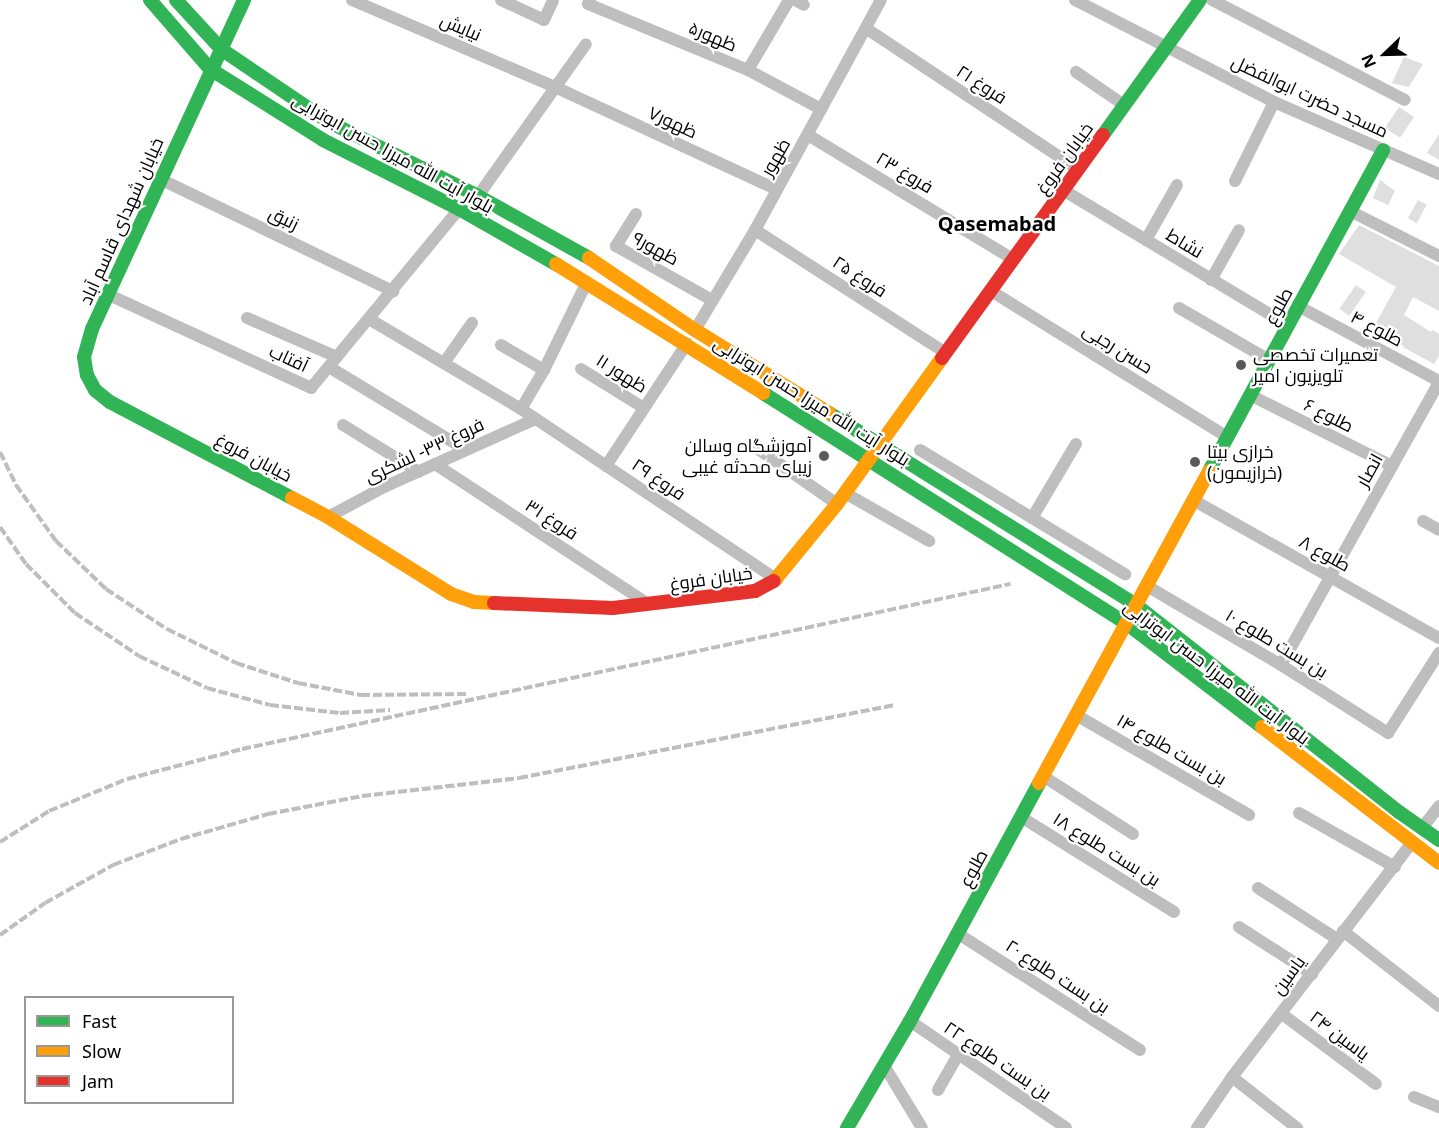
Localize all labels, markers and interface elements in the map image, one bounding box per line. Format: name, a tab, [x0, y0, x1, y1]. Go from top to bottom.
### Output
street label: نيايش	[437, 9, 485, 45]
street label: ظهور۵	[686, 16, 740, 56]
north arrow	[1355, 24, 1415, 84]
street label: مسجد حضرت ابوالفضل	[1228, 50, 1392, 142]
text: N	[1356, 51, 1381, 71]
street label: فروغ ۲۱	[953, 60, 1011, 108]
street label: بلوار آیت الله میرزا حسن ابوترابی	[288, 88, 498, 218]
street label: ظهور۷	[645, 101, 701, 143]
street label: خیابان فروغ	[1031, 118, 1097, 198]
street label: خیابان شهدای قاسم آباد	[74, 134, 168, 308]
street label: ظهور	[756, 134, 794, 180]
street label: فروغ ۲۳	[873, 147, 937, 197]
street label: زنبق	[265, 202, 303, 234]
district label: Qasemabad	[938, 211, 1056, 235]
street label: نشاط	[1163, 224, 1207, 262]
street label: ظهور۹	[629, 226, 683, 270]
street label: فروغ ۲۵	[829, 251, 891, 301]
street label: طلوع	[1259, 284, 1297, 328]
street label: طلوع ۴	[1347, 305, 1407, 351]
street label: حسن رجبی	[1079, 318, 1157, 378]
street label: بلوار آیت الله میرزا حسن ابوترابی	[710, 332, 914, 470]
street label: آفتاب	[266, 340, 312, 376]
place label: تعمیرات تخصصی تلویزیون امیر	[1253, 344, 1378, 386]
street label: ظهور ۱۱	[592, 349, 652, 397]
marker: تعمیرات تخصصی تلویزیون امیر	[1234, 358, 1248, 372]
street label: طلوع ۶	[1301, 393, 1357, 437]
street label: فروغ ۳۳- لشکری	[361, 413, 487, 487]
street label: خیابان فروغ	[212, 428, 296, 486]
place label: آموزشگاه وسالن زیبای محدثه غیبی	[682, 435, 812, 478]
place label: خرازی بیتا (خرازیمون)	[1207, 441, 1282, 484]
marker: آموزشگاه وسالن زیبای محدثه غیبی	[817, 449, 831, 463]
street label: انصار	[1351, 449, 1387, 491]
street label: فروغ ۲۹	[628, 453, 690, 505]
marker: خرازی بیتا (خرازیمون)	[1188, 455, 1202, 469]
street label: فروغ ۳۱	[522, 494, 582, 544]
street label: طلوع ۸	[1296, 530, 1354, 576]
street label: خیابان فروغ	[668, 561, 754, 595]
street label: بلوار آیت الله میرزا حسن ابوترابی	[1120, 595, 1314, 749]
street label: بن بست طلوع ۱۰	[1222, 604, 1332, 682]
street label: بن بست طلوع ۱۴	[1113, 709, 1231, 789]
street label: بن بست طلوع ۱۸	[1049, 807, 1165, 891]
street label: طلوع	[954, 846, 992, 890]
street label: بن بست طلوع ۲۰	[1002, 934, 1114, 1018]
street label: یاسین	[1267, 951, 1309, 999]
legend	[24, 996, 234, 1104]
street label: یاسین ۲۴	[1306, 1006, 1374, 1064]
text: Fast	[82, 1009, 117, 1033]
street label: بن بست طلوع ۲۲	[940, 1016, 1056, 1104]
text: Slow	[82, 1039, 121, 1063]
text: Jam	[82, 1069, 114, 1093]

